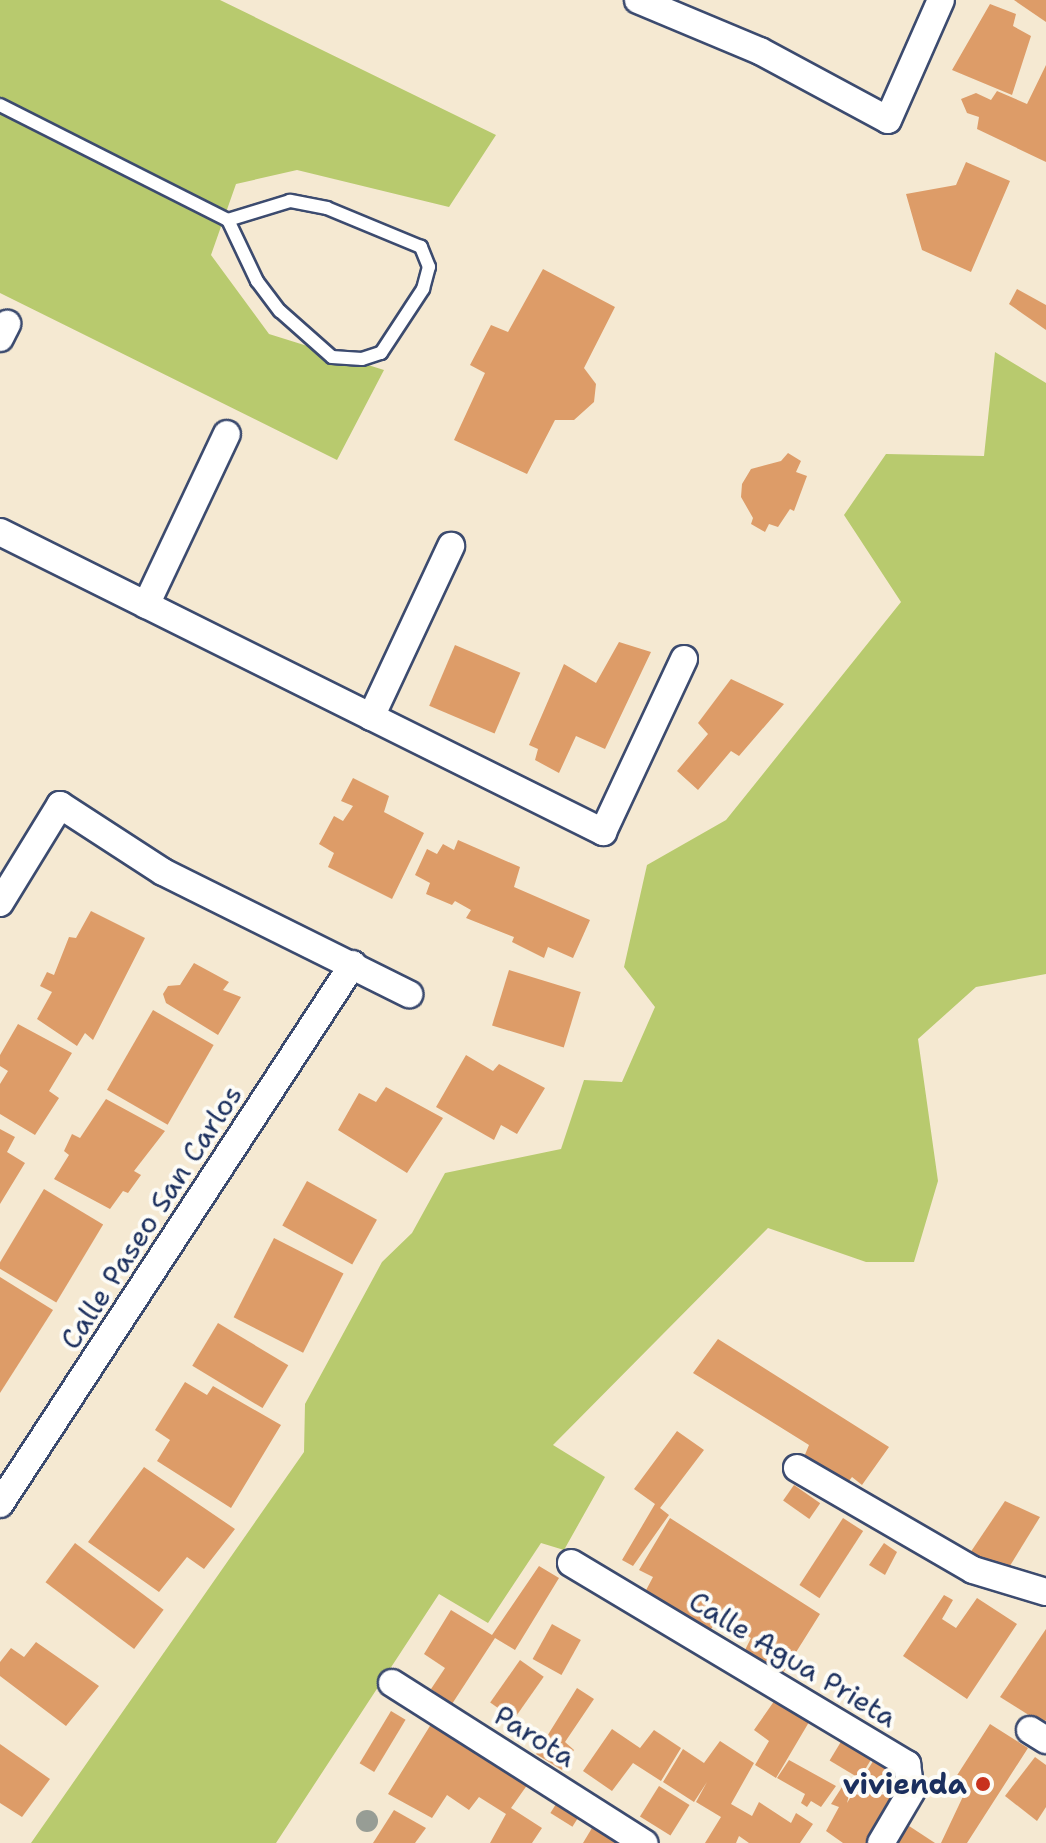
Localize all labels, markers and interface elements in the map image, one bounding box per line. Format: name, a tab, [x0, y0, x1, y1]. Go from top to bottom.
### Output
street label: Calle Paseo San Carlos	[53, 1079, 249, 1355]
street label: Calle Agua Prieta	[683, 1584, 903, 1734]
street label: Parota	[488, 1698, 582, 1774]
place label: vivienda	[843, 1767, 967, 1801]
marker: vivienda	[974, 1775, 992, 1793]

